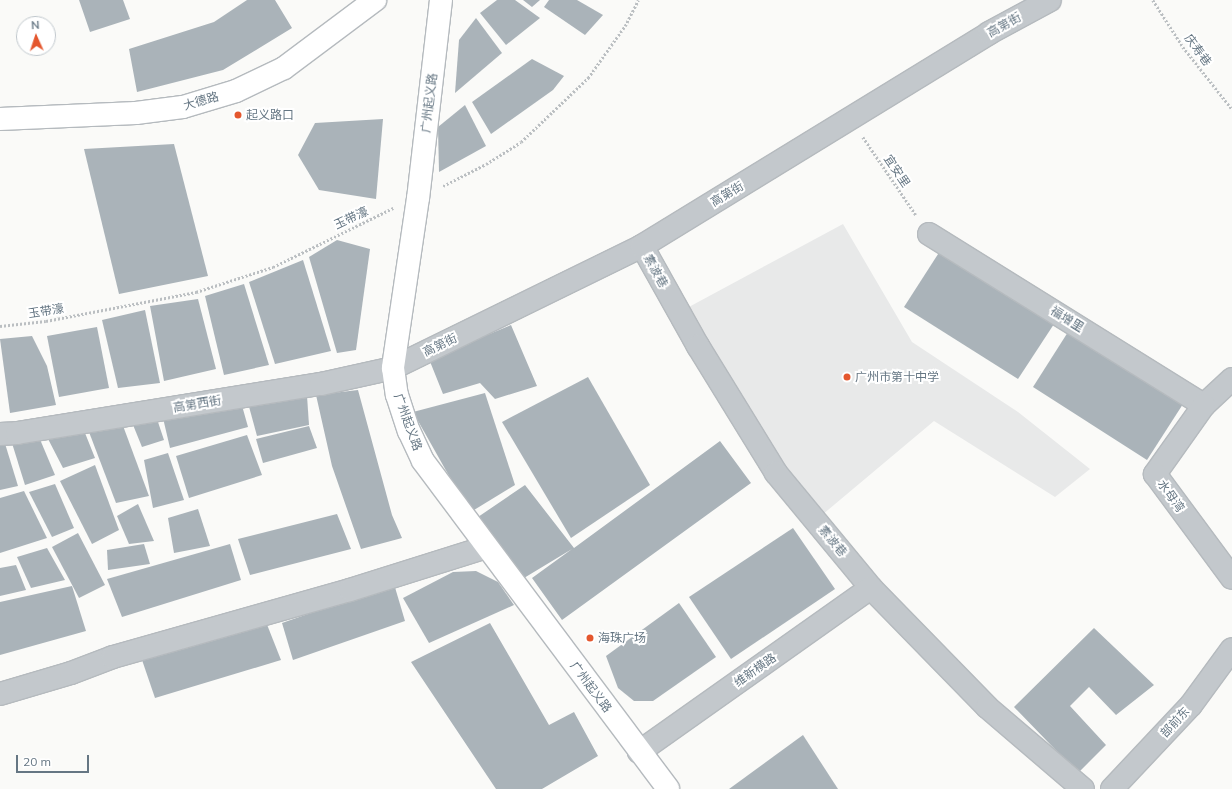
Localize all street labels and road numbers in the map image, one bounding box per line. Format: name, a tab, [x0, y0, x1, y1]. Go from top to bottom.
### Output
street label: 高第街	[985, 10, 1023, 40]
street label: 庆寿巷	[1181, 31, 1215, 69]
street label: 广州起义路	[418, 72, 440, 134]
street label: 大德路	[182, 89, 220, 113]
street label: 宜安里	[881, 152, 913, 190]
street label: 高第街	[708, 179, 746, 209]
street label: 玉带濠	[332, 204, 370, 232]
street label: 素波巷	[641, 252, 671, 290]
street label: 玉带濠	[27, 301, 65, 321]
street label: 福增里	[1048, 303, 1086, 335]
street label: 高第街	[421, 331, 459, 359]
street label: 广州起义路	[391, 391, 425, 453]
street label: 高第西街	[172, 393, 222, 415]
street label: 水母湾	[1155, 477, 1187, 515]
street label: 素波巷	[816, 523, 850, 559]
street label: 维新横路	[731, 650, 779, 690]
street label: 广州起义路	[567, 659, 615, 715]
street label: 部前东	[1157, 704, 1193, 740]

